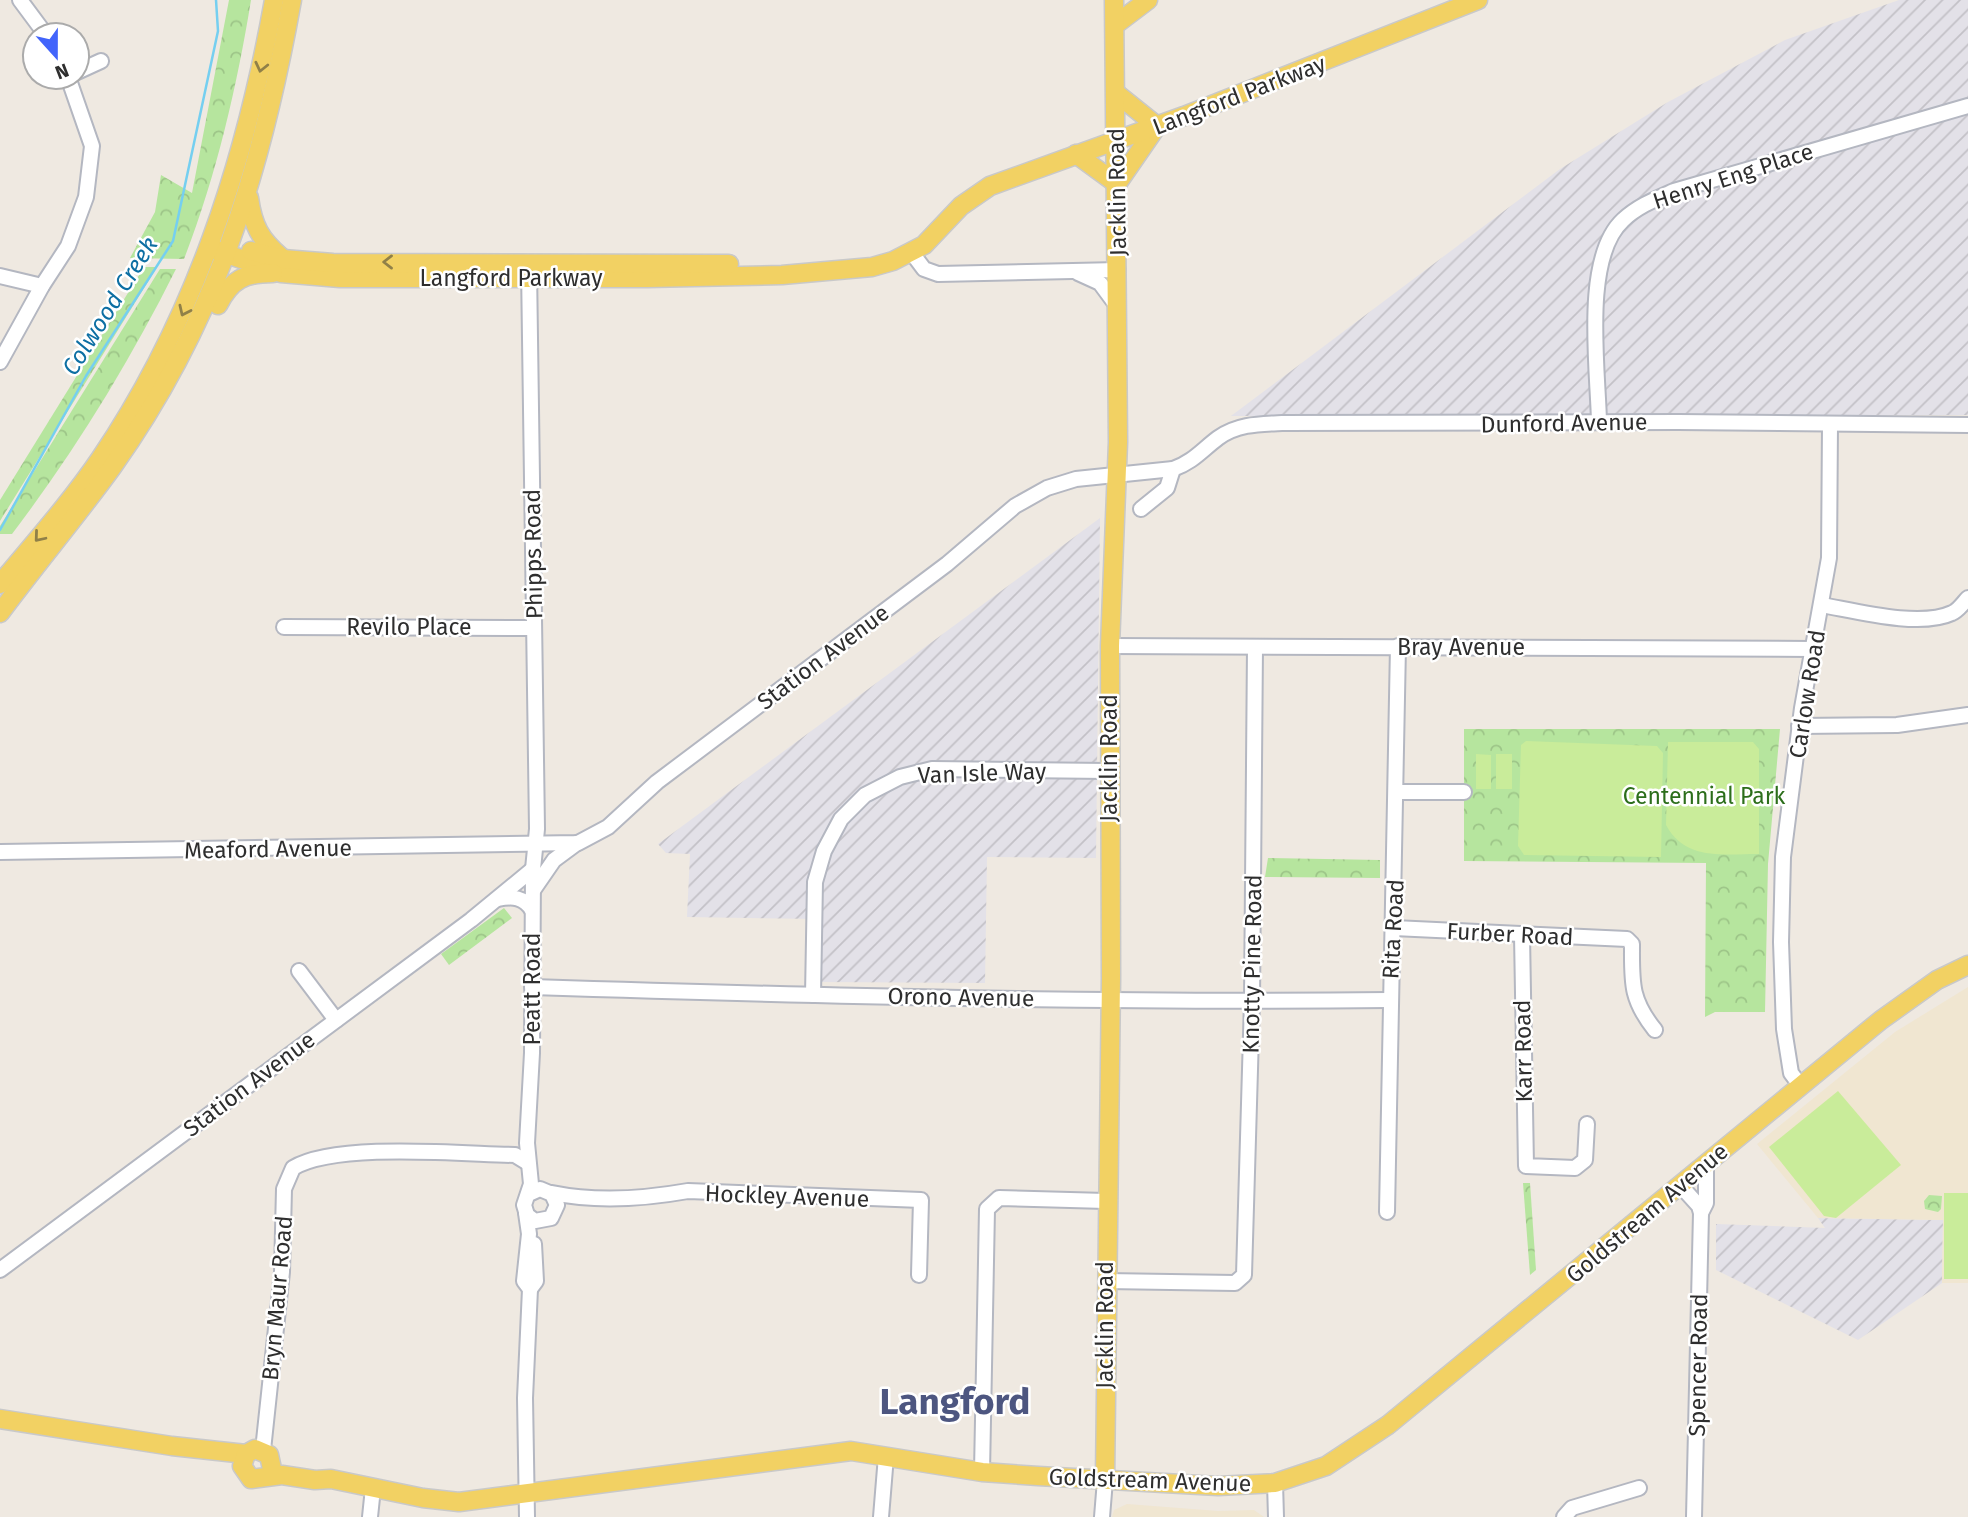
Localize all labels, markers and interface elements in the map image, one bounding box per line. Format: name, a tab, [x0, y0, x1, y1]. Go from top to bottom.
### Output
north arrow	[21, 21, 91, 91]
street label: Langford Parkway	[1149, 49, 1330, 141]
text: N	[52, 58, 72, 84]
one-way arrow	[254, 61, 269, 73]
street label: Jacklin Road	[1102, 128, 1132, 256]
street label: Henry Eng Place	[1649, 137, 1817, 215]
water label: Colwood Creek	[56, 232, 164, 380]
one-way arrow	[382, 254, 392, 270]
street label: Langford Parkway	[419, 264, 603, 292]
one-way arrow	[178, 304, 192, 316]
street label: Dunford Avenue	[1480, 408, 1648, 438]
street label: Phipps Road	[518, 489, 548, 619]
one-way arrow	[35, 528, 47, 541]
street label: Station Avenue	[752, 598, 894, 716]
street label: Revilo Place	[346, 613, 472, 641]
street label: Carlow Road	[1783, 628, 1831, 760]
street label: Bray Avenue	[1397, 633, 1525, 661]
street label: Jacklin Road	[1095, 694, 1123, 822]
street label: Van Isle Way	[917, 757, 1047, 789]
park label: Centennial Park	[1623, 782, 1786, 810]
street label: Meaford Avenue	[184, 834, 352, 864]
street label: Knotty Pine Road	[1236, 874, 1268, 1054]
street label: Rita Road	[1376, 878, 1410, 980]
street label: Furber Road	[1446, 917, 1574, 951]
street label: Peatt Road	[518, 932, 546, 1046]
street label: Orono Avenue	[887, 982, 1035, 1012]
street label: Karr Road	[1508, 999, 1538, 1103]
street label: Station Avenue	[178, 1025, 320, 1143]
street label: Goldstream Avenue	[1560, 1137, 1734, 1289]
street label: Hockley Avenue	[704, 1179, 870, 1213]
street label: Bryn Maur Road	[256, 1214, 298, 1382]
street label: Jacklin Road	[1091, 1261, 1119, 1389]
street label: Spencer Road	[1683, 1293, 1713, 1437]
district label: Langford	[880, 1379, 1030, 1424]
street label: Goldstream Avenue	[1048, 1462, 1252, 1498]

